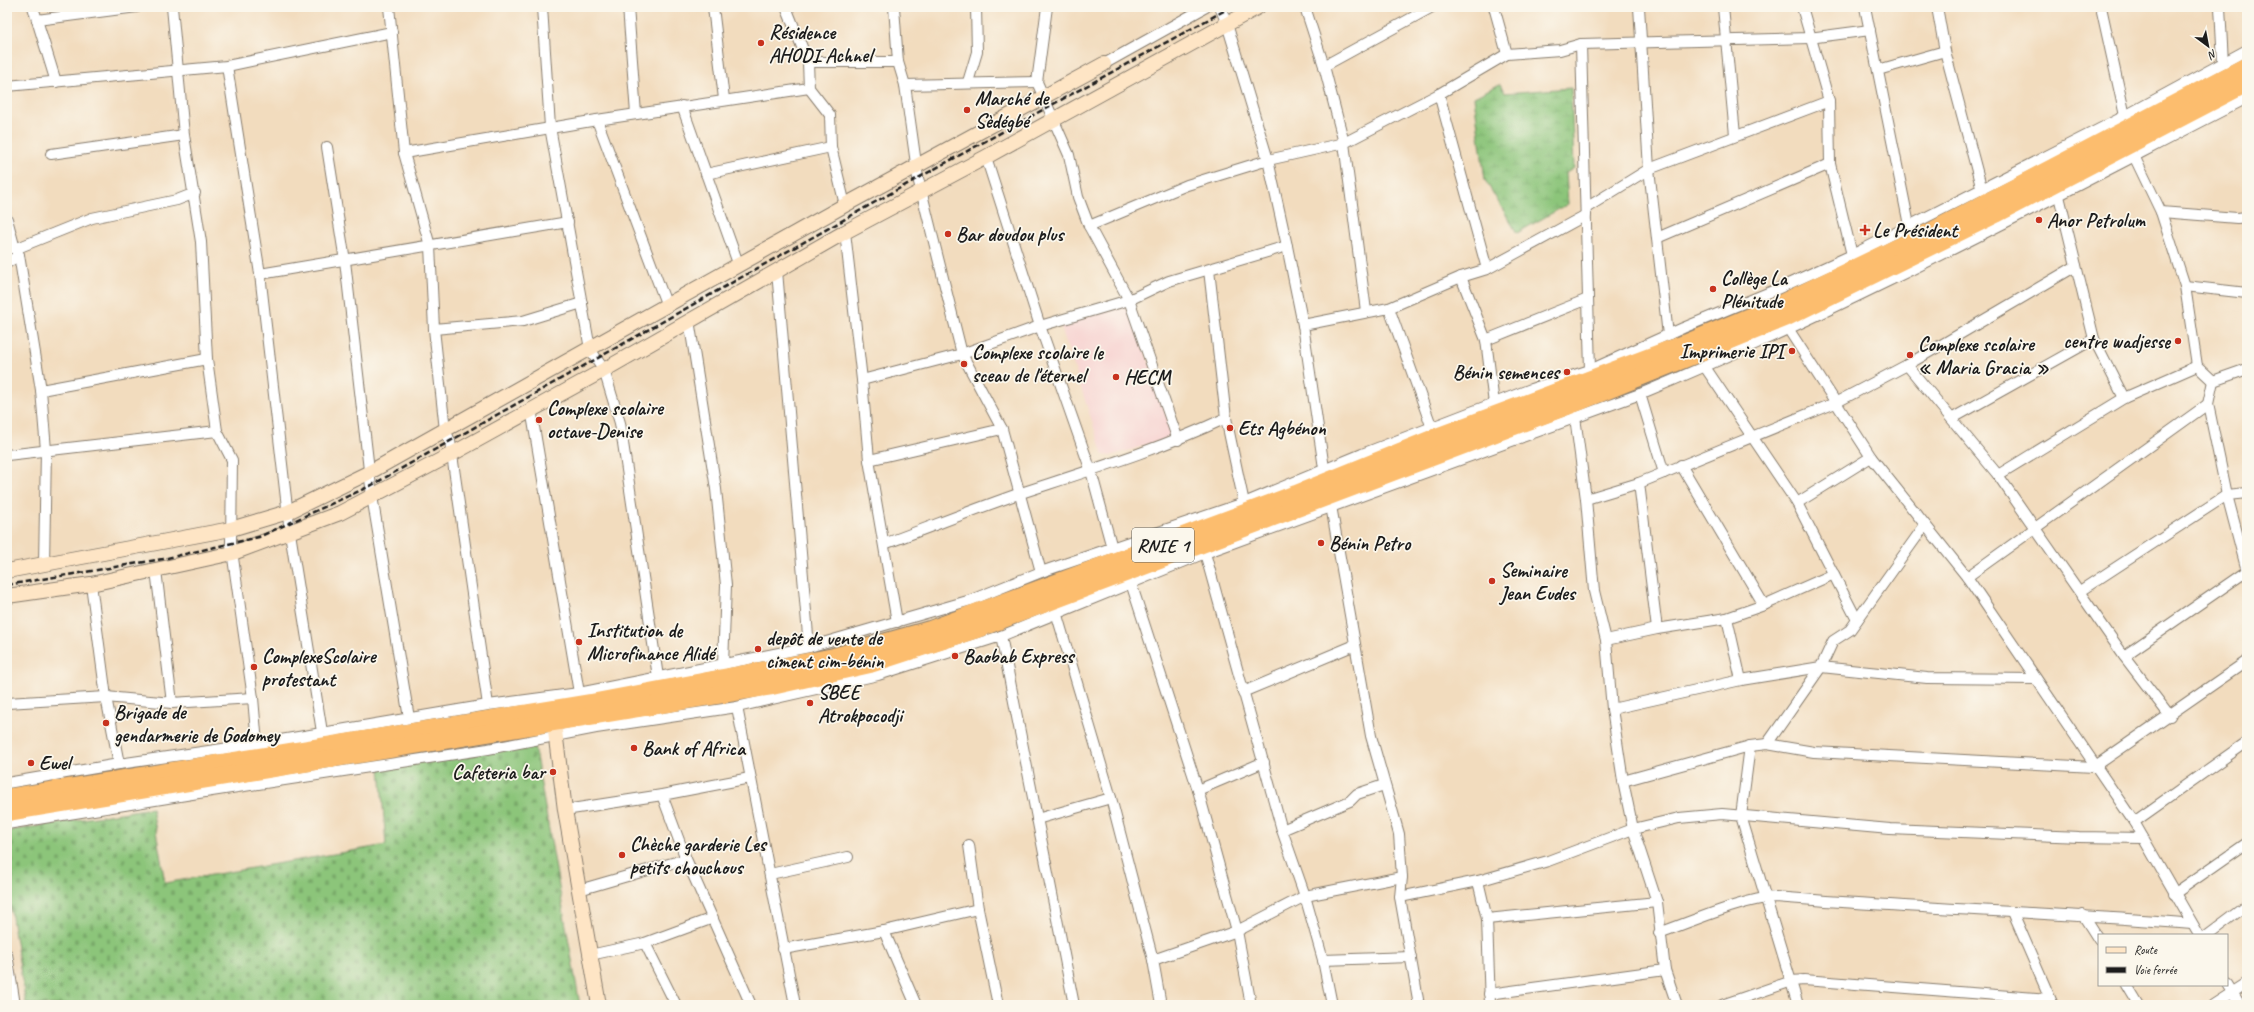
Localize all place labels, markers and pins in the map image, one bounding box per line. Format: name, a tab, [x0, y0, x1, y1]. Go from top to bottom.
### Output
place label: Résidence AHODI Achnel	[769, 20, 876, 68]
marker: Résidence AHODI Achnel	[756, 38, 766, 48]
place label: Marché de Sèdégbé	[975, 86, 1051, 134]
marker: Marché de Sèdégbé	[962, 105, 972, 115]
place label: Anor Petrolum	[2047, 208, 2147, 233]
marker: Anor Petrolum	[2034, 215, 2044, 225]
place label: Le Président	[1873, 218, 1960, 243]
place label: Bar doudou plus	[956, 222, 1065, 247]
marker: Le Président	[1860, 225, 1870, 235]
marker: Bar doudou plus	[943, 229, 953, 239]
place label: Collège La Plénitude	[1721, 266, 1789, 314]
marker: Collège La Plénitude	[1708, 284, 1718, 294]
place label: centre wadjesse	[2063, 329, 2171, 354]
place label: Complexe scolaire « Maria Gracia »	[1918, 332, 2050, 380]
marker: centre wadjesse	[2173, 336, 2183, 346]
place label: Imprimerie IPI	[1680, 339, 1788, 364]
place label: Complexe scolaire le sceau de l'éternel	[972, 340, 1104, 388]
marker: Imprimerie IPI	[1787, 346, 1797, 356]
marker: Complexe scolaire « Maria Gracia »	[1905, 350, 1915, 360]
marker: Complexe scolaire le sceau de l'éternel	[959, 359, 969, 369]
place label: Bénin semences	[1453, 360, 1561, 385]
place label: HECM	[1124, 365, 1172, 390]
marker: Bénin semences	[1562, 367, 1572, 377]
marker: HECM	[1111, 372, 1121, 382]
place label: Complexe scolaire octave-Denise	[547, 396, 665, 444]
marker: Complexe scolaire octave-Denise	[534, 415, 544, 425]
place label: Ets Agbénon	[1238, 416, 1326, 441]
marker: Ets Agbénon	[1225, 423, 1235, 433]
place label: Bénin Petro	[1329, 531, 1412, 556]
marker: Bénin Petro	[1316, 538, 1326, 548]
place label: Seminaire Jean Eudes	[1498, 558, 1577, 606]
marker: Seminaire Jean Eudes	[1487, 576, 1497, 586]
place label: Institution de Microfinance Alidé	[587, 618, 718, 666]
place label: depôt de vente de ciment cim-bénin	[766, 626, 884, 674]
marker: Institution de Microfinance Alidé	[574, 637, 584, 647]
place label: ComplexeScolaire protestant	[262, 644, 378, 692]
marker: depôt de vente de ciment cim-bénin	[753, 644, 763, 654]
place label: Baobab Express	[963, 644, 1076, 669]
marker: Baobab Express	[950, 651, 960, 661]
marker: ComplexeScolaire protestant	[249, 662, 259, 672]
place label: SBEE Atrokpocodji	[818, 680, 905, 728]
marker: SBEE Atrokpocodji	[805, 698, 815, 708]
place label: Brigade de gendarmerie de Godomey	[114, 700, 281, 748]
marker: Brigade de gendarmerie de Godomey	[101, 718, 111, 728]
place label: Bank of Africa	[642, 736, 747, 761]
marker: Bank of Africa	[629, 743, 639, 753]
place label: Ewel	[39, 751, 73, 776]
marker: Ewel	[26, 758, 36, 768]
place label: Cafeteria bar	[452, 760, 548, 785]
marker: Cafeteria bar	[548, 767, 558, 777]
place label: Chèche garderie Les petits chouchous	[630, 832, 768, 880]
marker: Chèche garderie Les petits chouchous	[617, 850, 627, 860]

